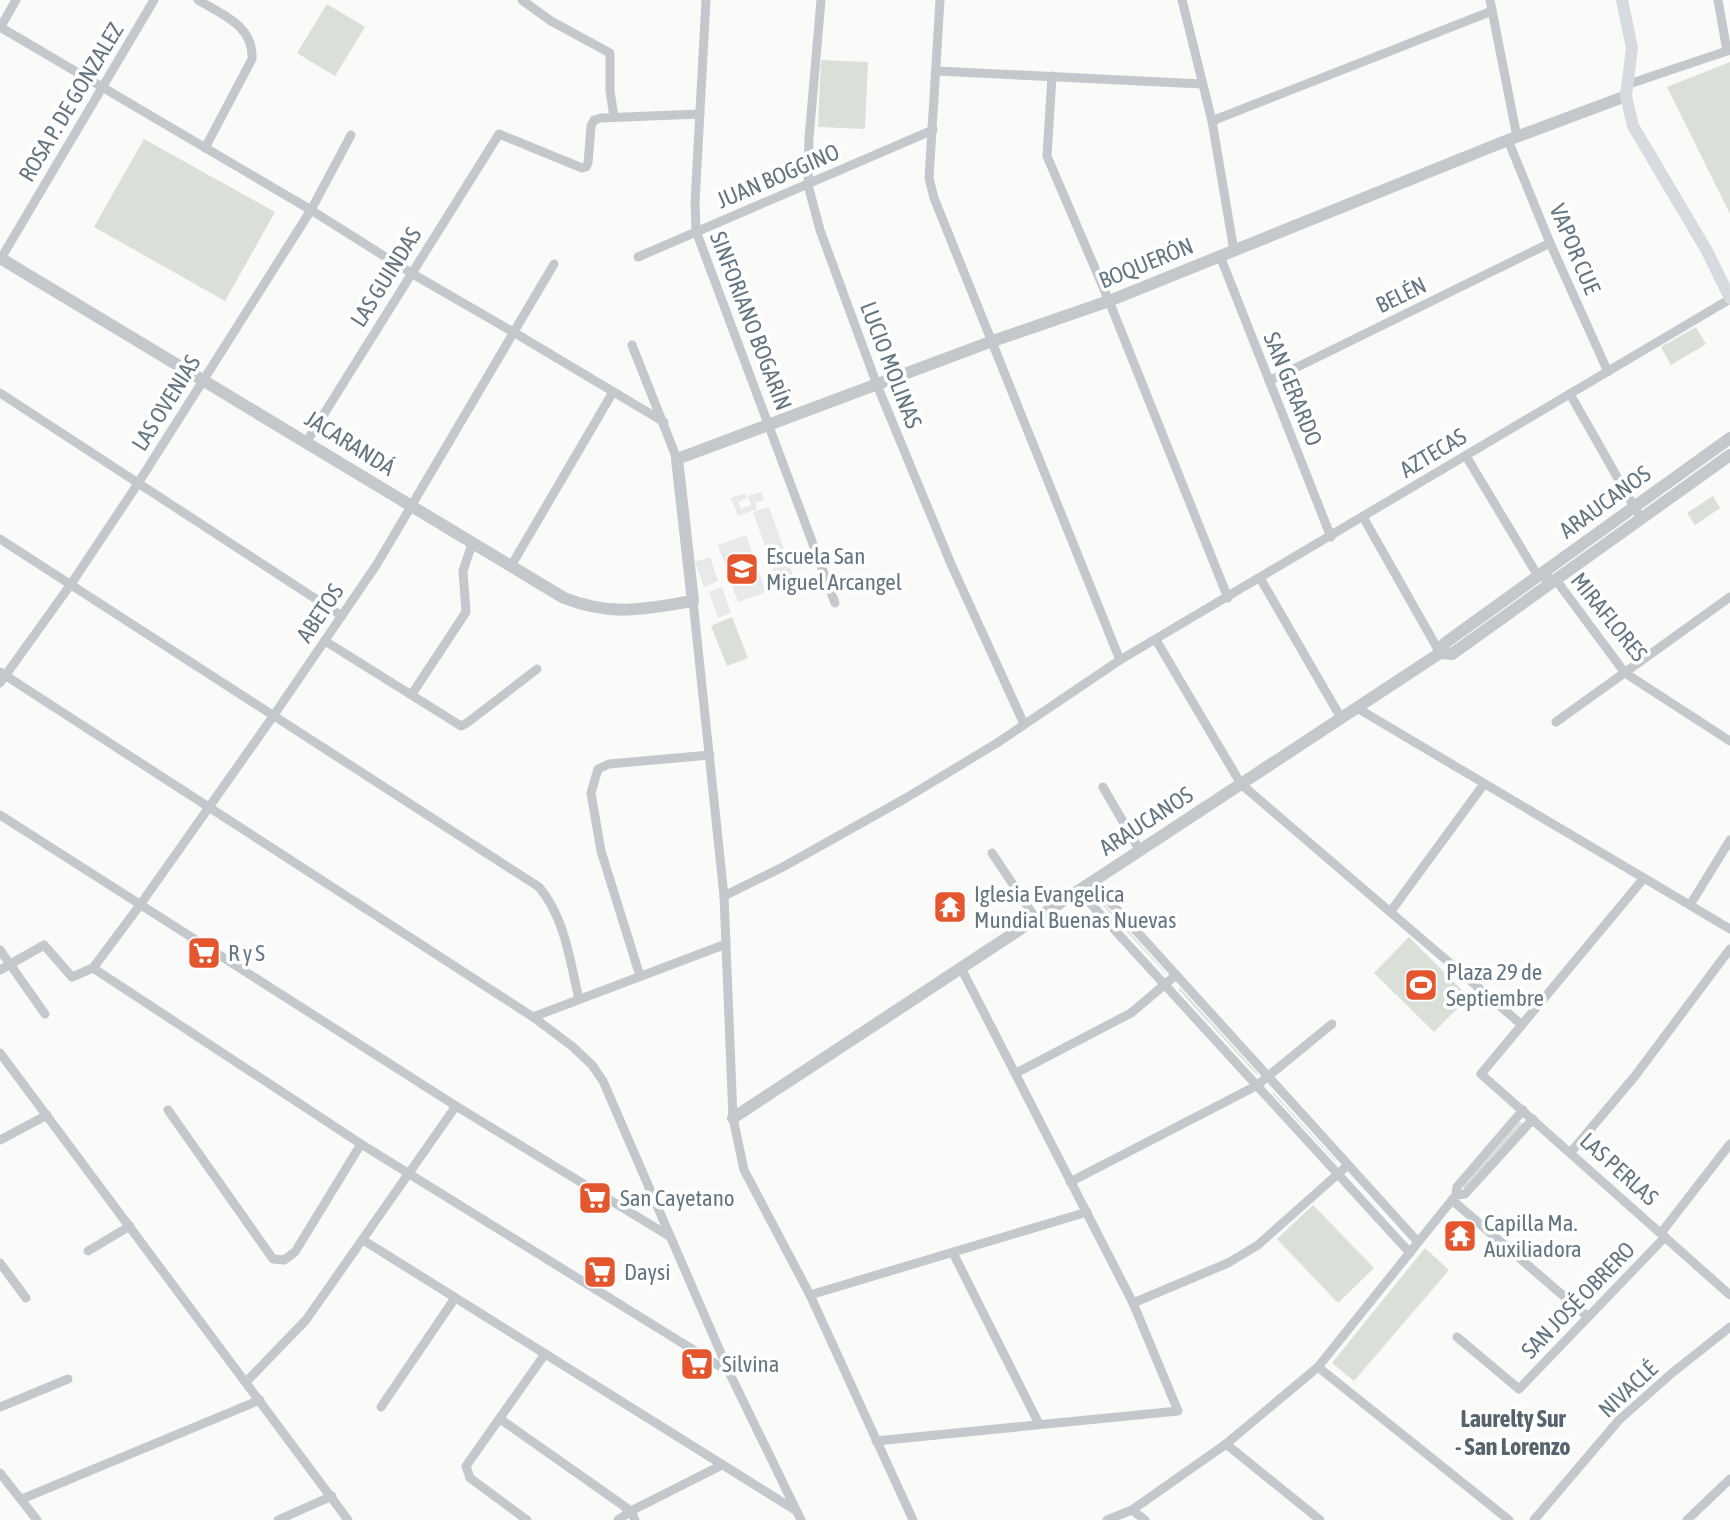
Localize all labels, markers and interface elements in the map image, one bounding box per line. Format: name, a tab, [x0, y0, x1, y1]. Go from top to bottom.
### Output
street label: ROSA P. DE GONZALEZ	[13, 18, 129, 186]
street label: JUAN BOGGINO	[713, 139, 843, 213]
street label: VAPOR CUE	[1544, 200, 1606, 298]
street label: LAS GUINDAS	[345, 222, 427, 331]
street label: SINFORIANO BOGARÍN	[705, 228, 797, 414]
street label: BOQUERÓN	[1095, 232, 1197, 294]
street label: BELÉN	[1371, 272, 1431, 318]
street label: LUCIO MOLINAS	[855, 298, 927, 432]
street label: SAN GERARDO	[1258, 328, 1328, 450]
street label: LAS OVENIAS	[126, 350, 206, 456]
street label: JACARANDÁ	[300, 405, 400, 481]
street label: AZTECAS	[1395, 423, 1471, 483]
street label: ARAUCANOS	[1555, 460, 1656, 544]
place label: Escuela San Miguel Arcangel	[766, 543, 902, 595]
school or university icon: Escuela San Miguel Arcangel	[723, 550, 761, 588]
street label: MIRAFLORES	[1565, 568, 1653, 667]
street label: ABETOS	[291, 579, 349, 647]
street label: ARAUCANOS	[1095, 781, 1198, 861]
place label: Iglesia Evangelica Mundial Buenas Nuevas	[974, 881, 1176, 933]
temple icon: Iglesia Evangelica Mundial Buenas Nuevas	[931, 888, 969, 926]
supermarket icon: R y S	[185, 934, 223, 972]
place label: R y S	[228, 940, 265, 966]
place label: Plaza 29 de Septiembre	[1446, 959, 1544, 1011]
sports icon: Plaza 29 de Septiembre	[1402, 966, 1440, 1004]
street label: LAS PERLAS	[1575, 1127, 1663, 1211]
supermarket icon: San Cayetano	[576, 1179, 614, 1217]
place label: San Cayetano	[620, 1185, 735, 1211]
place label: Capilla Ma. Auxiliadora	[1484, 1210, 1582, 1262]
temple icon: Capilla Ma. Auxiliadora	[1441, 1217, 1479, 1255]
street label: SAN JOSÉ OBRERO	[1516, 1237, 1640, 1363]
supermarket icon: Daysi	[581, 1253, 619, 1291]
place label: Daysi	[624, 1259, 670, 1285]
supermarket icon: Silvina	[678, 1345, 716, 1383]
place label: Silvina	[722, 1351, 779, 1377]
street label: NIVACLÉ	[1593, 1355, 1663, 1423]
district label: Laurelty Sur - San Lorenzo	[1455, 1405, 1571, 1460]

